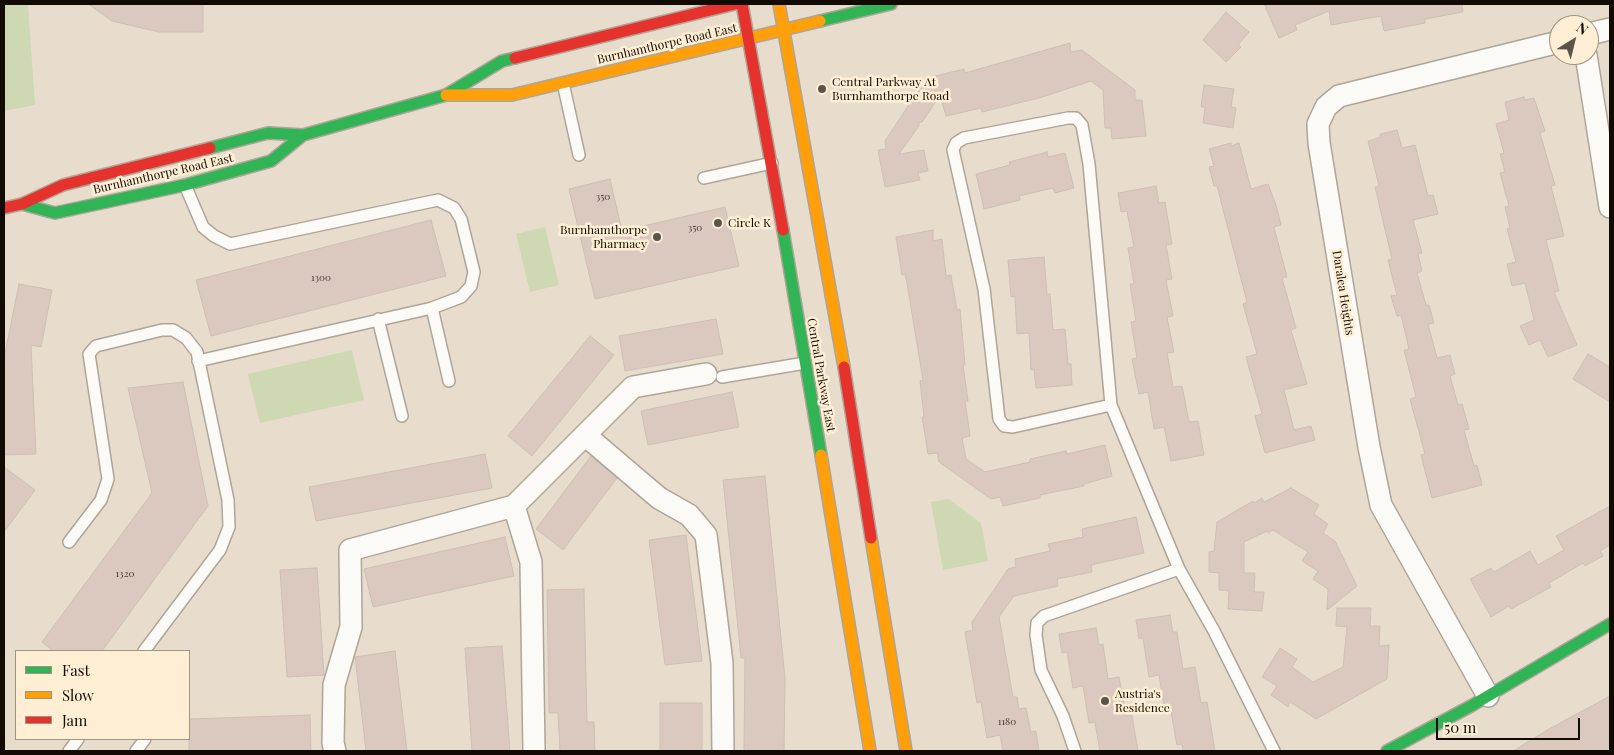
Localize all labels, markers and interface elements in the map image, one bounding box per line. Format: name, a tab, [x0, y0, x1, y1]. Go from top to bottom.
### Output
north arrow	[1549, 15, 1599, 65]
text: N	[1573, 18, 1592, 39]
street label: Burnhamthorpe Road East	[596, 21, 738, 67]
place label: Central Parkway At Burnhamthorpe Road	[832, 75, 949, 103]
marker: Central Parkway At Burnhamthorpe Road	[816, 83, 828, 95]
street label: Burnhamthorpe Road East	[92, 151, 234, 197]
house number: 350	[596, 191, 610, 203]
place label: Circle K	[728, 216, 771, 230]
marker: Circle K	[712, 217, 724, 229]
house number: 350	[688, 222, 702, 234]
place label: Burnhamthorpe Pharmacy	[560, 223, 647, 251]
marker: Burnhamthorpe Pharmacy	[651, 231, 663, 243]
street label: Daralea Heights	[1329, 250, 1357, 336]
house number: 1300	[311, 272, 331, 284]
street label: Central Parkway East	[804, 317, 838, 433]
house number: 1320	[116, 568, 134, 580]
legend	[15, 650, 190, 740]
text: Fast	[62, 660, 90, 680]
text: Slow	[62, 685, 94, 705]
place label: Austria's Residence	[1115, 687, 1170, 715]
marker: Austria's Residence	[1099, 695, 1111, 707]
scale bar	[1439, 708, 1583, 740]
text: Jam	[62, 710, 87, 730]
house number: 1180	[998, 716, 1016, 728]
text: 50 m	[1444, 717, 1476, 737]

